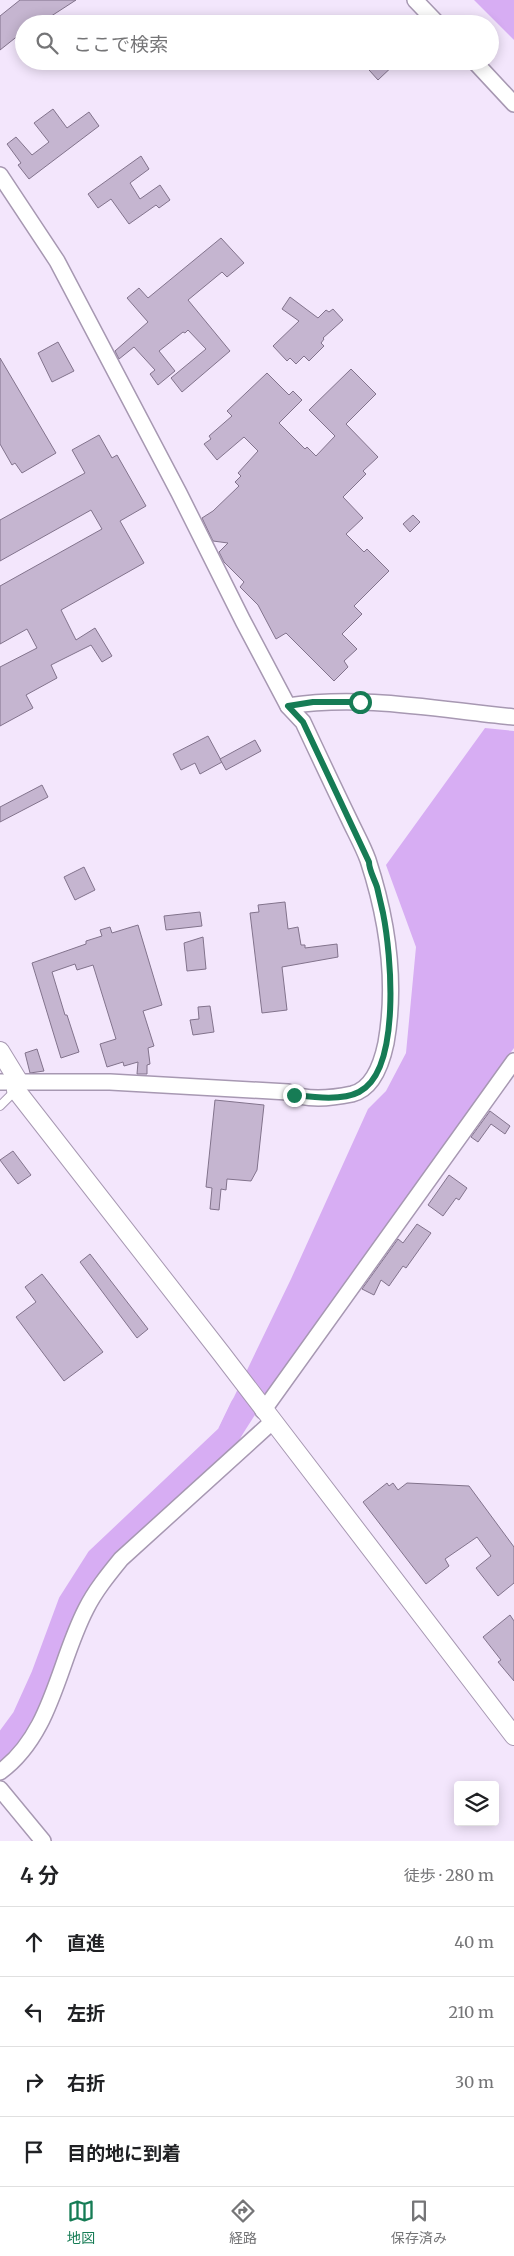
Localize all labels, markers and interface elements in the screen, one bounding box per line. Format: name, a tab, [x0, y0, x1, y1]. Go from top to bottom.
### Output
search box	[15, 15, 499, 70]
icon: search	[33, 29, 61, 57]
text: ここで検索	[73, 32, 168, 56]
route start	[349, 691, 372, 714]
route end	[283, 1084, 306, 1107]
map controls	[454, 1781, 499, 1826]
button: layers	[454, 1781, 499, 1826]
text: 4 分	[20, 1862, 59, 1889]
text: 徒歩 · 280 m	[404, 1865, 494, 1885]
icon: ahead	[20, 1928, 48, 1956]
text: 直進	[67, 1931, 105, 1955]
text: 40 m	[454, 1932, 494, 1952]
icon: left	[20, 1998, 48, 2026]
text: 左折	[67, 2001, 105, 2025]
text: 210 m	[449, 2002, 494, 2022]
icon: right	[20, 2068, 48, 2096]
text: 右折	[67, 2071, 105, 2095]
text: 30 m	[455, 2072, 494, 2092]
icon: arrive	[20, 2138, 48, 2166]
text: 目的地に到着	[67, 2141, 181, 2165]
tab: 地図	[67, 2197, 95, 2247]
tab: 経路	[229, 2197, 257, 2247]
tab: 保存済み	[391, 2197, 447, 2247]

